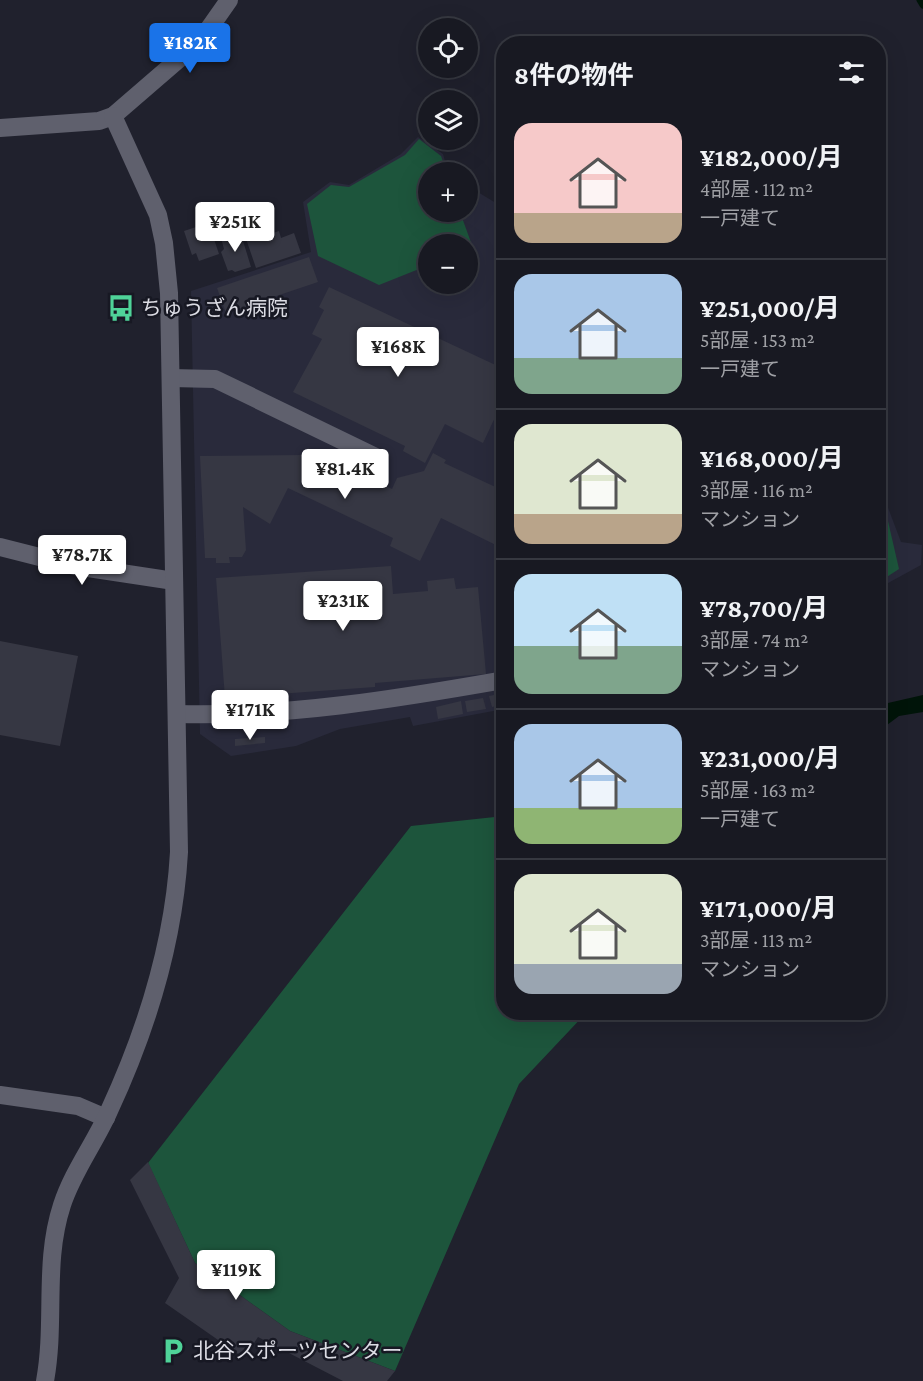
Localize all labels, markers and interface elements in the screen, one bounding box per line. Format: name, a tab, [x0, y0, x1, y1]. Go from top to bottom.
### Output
map controls	[418, 18, 478, 294]
button: locate	[418, 18, 478, 78]
pin: ¥182K	[148, 23, 232, 74]
text: ¥182K	[163, 31, 217, 53]
icon: filters	[835, 56, 868, 89]
text: 8件の物件	[514, 61, 633, 90]
button: layers	[418, 90, 478, 150]
text: ¥182,000/月	[700, 143, 843, 172]
icon: home	[562, 147, 634, 219]
button: +	[418, 162, 478, 222]
text: 4部屋 · 112 m²	[700, 178, 813, 200]
pin: ¥251K	[193, 202, 277, 253]
text: 一戸建て	[700, 207, 780, 229]
text: ¥251K	[209, 210, 261, 232]
button: −	[418, 234, 478, 294]
bus stop icon: ちゅうざん病院	[106, 293, 136, 323]
text: ¥251,000/月	[700, 294, 840, 323]
place label: ちゅうざん病院	[141, 296, 288, 320]
icon: home	[562, 298, 634, 370]
pin: ¥168K	[356, 327, 440, 378]
text: 5部屋 · 153 m²	[700, 329, 815, 351]
text: ¥168K	[371, 335, 425, 357]
text: 一戸建て	[700, 358, 780, 380]
text: ¥168,000/月	[700, 444, 844, 473]
icon: home	[562, 448, 634, 520]
pin: ¥81.4K	[296, 449, 394, 500]
text: ¥81.4K	[316, 457, 374, 479]
text: 3部屋 · 116 m²	[700, 479, 813, 501]
text: マンション	[700, 508, 800, 530]
pin: ¥78.7K	[33, 535, 131, 586]
text: ¥78.7K	[52, 543, 112, 565]
pin: ¥231K	[301, 581, 385, 632]
text: ¥231K	[317, 589, 369, 611]
text: ¥78,700/月	[700, 594, 828, 623]
icon: home	[562, 598, 634, 670]
text: 3部屋 · 74 m²	[700, 629, 808, 651]
text: マンション	[700, 658, 800, 680]
pin: ¥171K	[208, 690, 292, 741]
text: ¥171K	[226, 698, 274, 720]
text: ¥231,000/月	[700, 744, 840, 773]
icon: home	[562, 748, 634, 820]
text: 5部屋 · 163 m²	[700, 779, 815, 801]
text: 一戸建て	[700, 808, 780, 830]
text: ¥171,000/月	[700, 894, 837, 923]
icon: home	[562, 898, 634, 970]
text: 3部屋 · 113 m²	[700, 929, 812, 951]
text: マンション	[700, 958, 800, 980]
pin: ¥119K	[194, 1250, 278, 1301]
text: ¥119K	[211, 1258, 261, 1280]
parking icon: 北谷スポーツセンター	[158, 1336, 188, 1366]
place label: 北谷スポーツセンター	[193, 1339, 403, 1363]

